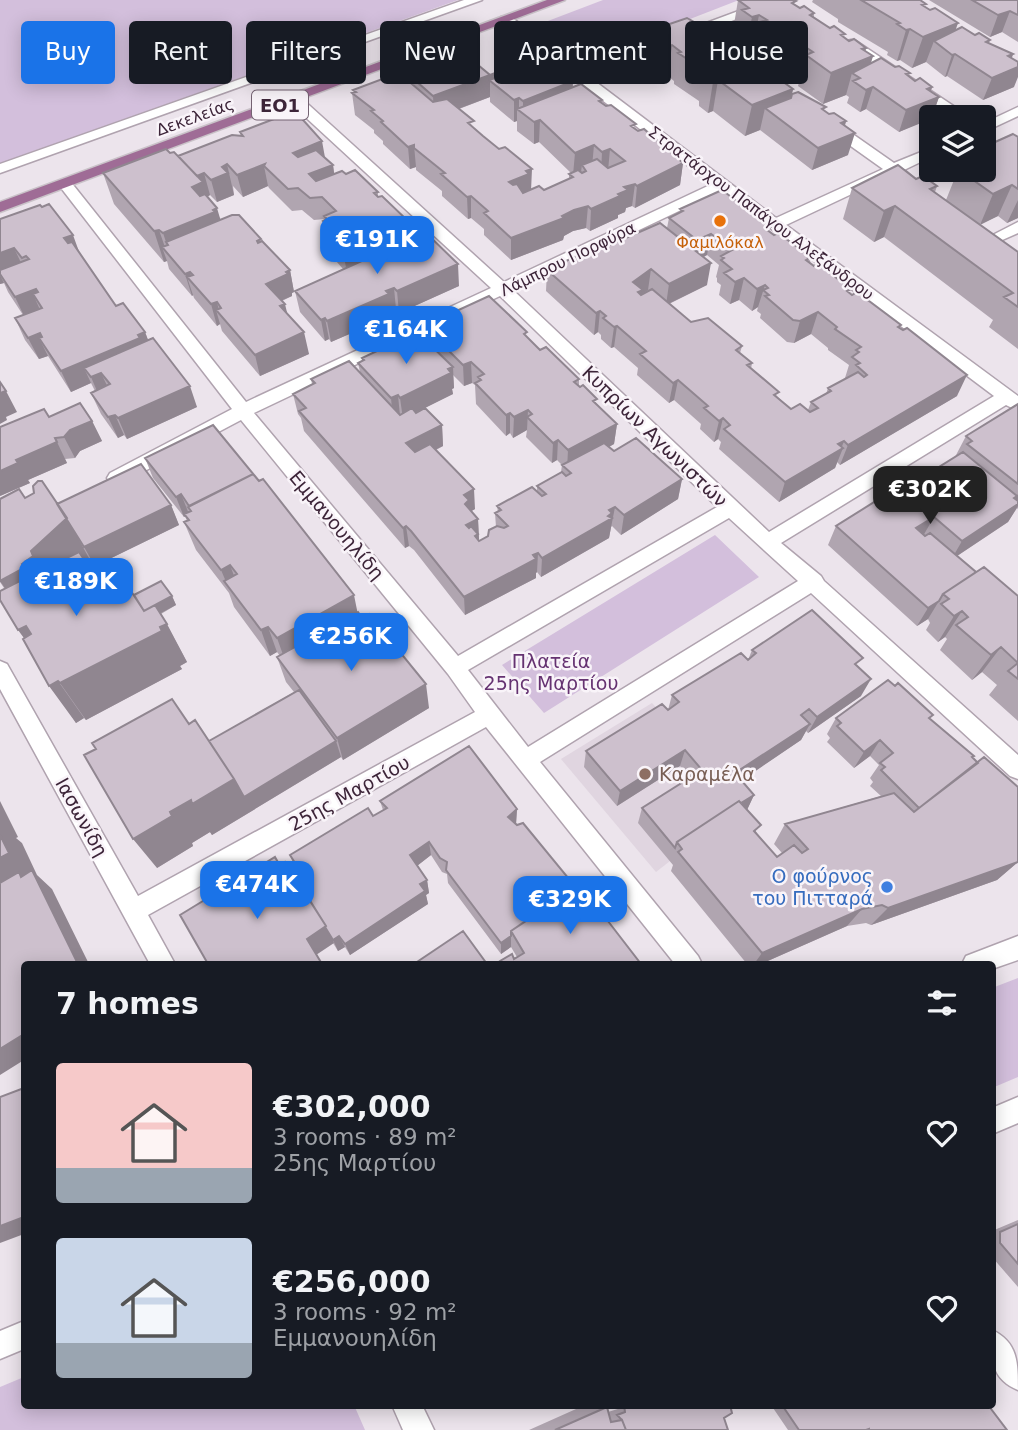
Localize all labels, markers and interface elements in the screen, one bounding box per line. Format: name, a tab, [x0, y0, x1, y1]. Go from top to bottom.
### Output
chip: Buy	[21, 21, 115, 84]
chip: Rent	[129, 21, 232, 84]
chip: Filters	[246, 21, 366, 84]
chip: New	[380, 21, 480, 84]
chip: Apartment	[494, 21, 671, 84]
chip: House	[685, 21, 808, 84]
road number: ΕΟ1	[252, 90, 308, 120]
street label: Δεκελείας	[154, 94, 236, 140]
map controls	[919, 105, 996, 182]
button: layers	[919, 105, 996, 182]
street label: Στρατάρχου Παπάγου Αλεξάνδρου	[645, 122, 877, 304]
marker: Φαμιλόκαλ	[712, 213, 728, 229]
pin: €191K	[328, 216, 426, 276]
street label: Λάμπρου Πορφύρα	[497, 218, 639, 300]
text: €191K	[336, 226, 418, 252]
place label: Φαμιλόκαλ	[676, 233, 764, 252]
pin: €164K	[357, 306, 455, 366]
text: €164K	[365, 316, 447, 342]
street label: Κυπρίων Αγωνιστών	[578, 361, 732, 511]
street label: Εμμανουηλίδη	[285, 466, 389, 584]
pin: €302K	[881, 466, 979, 526]
text: €302K	[889, 476, 971, 502]
pin: €189K	[27, 558, 125, 618]
text: €189K	[35, 568, 117, 594]
pin: €256K	[302, 614, 400, 673]
text: €256K	[310, 623, 392, 649]
park label: Πλατεία 25ης Μαρτίου	[484, 650, 618, 694]
street label: 25ης Μαρτίου	[285, 751, 413, 835]
place label: Καραμέλα	[659, 763, 755, 785]
marker: Καραμέλα	[637, 766, 653, 782]
street label: Ιασωνίδη	[51, 774, 113, 860]
pin: €474K	[208, 862, 306, 921]
place label: Ο φούρνος του Πιτταρά	[752, 865, 873, 909]
text: €474K	[216, 871, 298, 897]
pin: €329K	[521, 876, 619, 936]
marker: Ο φούρνος του Πιτταρά	[879, 879, 895, 895]
text: €329K	[529, 886, 611, 912]
icon: filters	[923, 984, 961, 1022]
text: 7 homes	[56, 986, 199, 1021]
text: €302,000	[273, 1089, 431, 1124]
icon: home	[112, 1091, 196, 1175]
icon: heart	[923, 1114, 961, 1152]
text: 3 rooms · 89 m²	[273, 1124, 457, 1150]
text: 25ης Μαρτίου	[273, 1150, 436, 1176]
text: €256,000	[273, 1264, 431, 1299]
icon: home	[112, 1266, 196, 1350]
icon: heart	[923, 1289, 961, 1327]
text: 3 rooms · 92 m²	[273, 1299, 457, 1325]
text: Εμμανουηλίδη	[273, 1325, 437, 1351]

